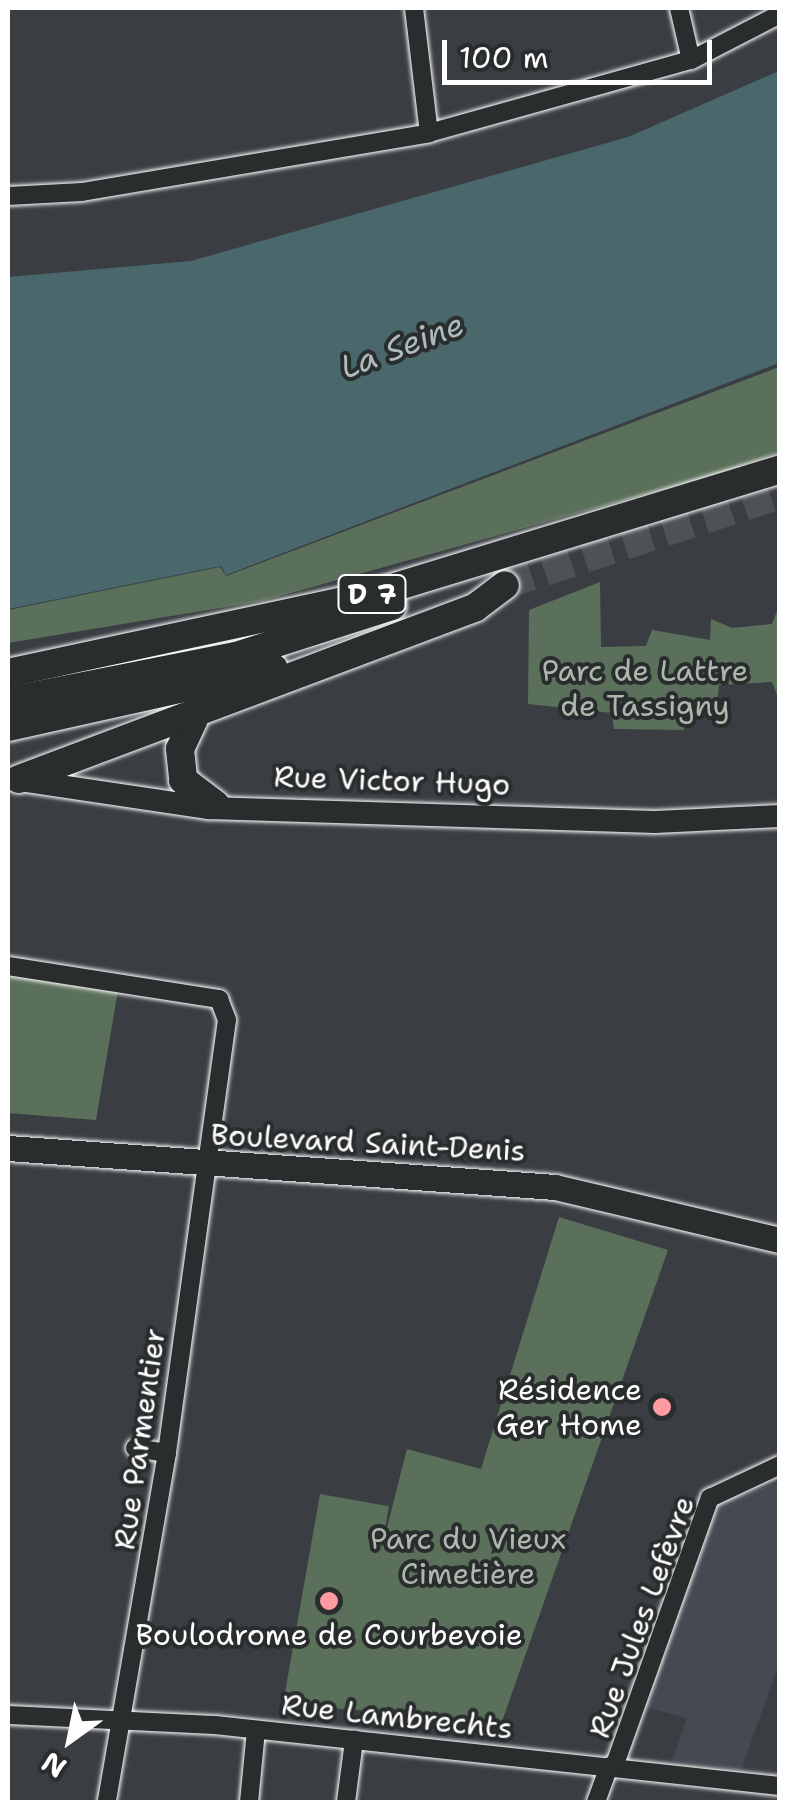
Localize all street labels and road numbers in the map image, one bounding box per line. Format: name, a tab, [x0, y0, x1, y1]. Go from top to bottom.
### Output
road number: D 7	[337, 571, 407, 617]
street label: Rue Victor Hugo	[273, 759, 511, 803]
street label: Boulevard Saint-Denis	[210, 1117, 526, 1169]
street label: Rue Parmentier	[107, 1326, 173, 1552]
street label: Rue Jules Lefèvre	[582, 1491, 702, 1743]
street label: Rue Lambrechts	[280, 1687, 514, 1747]

